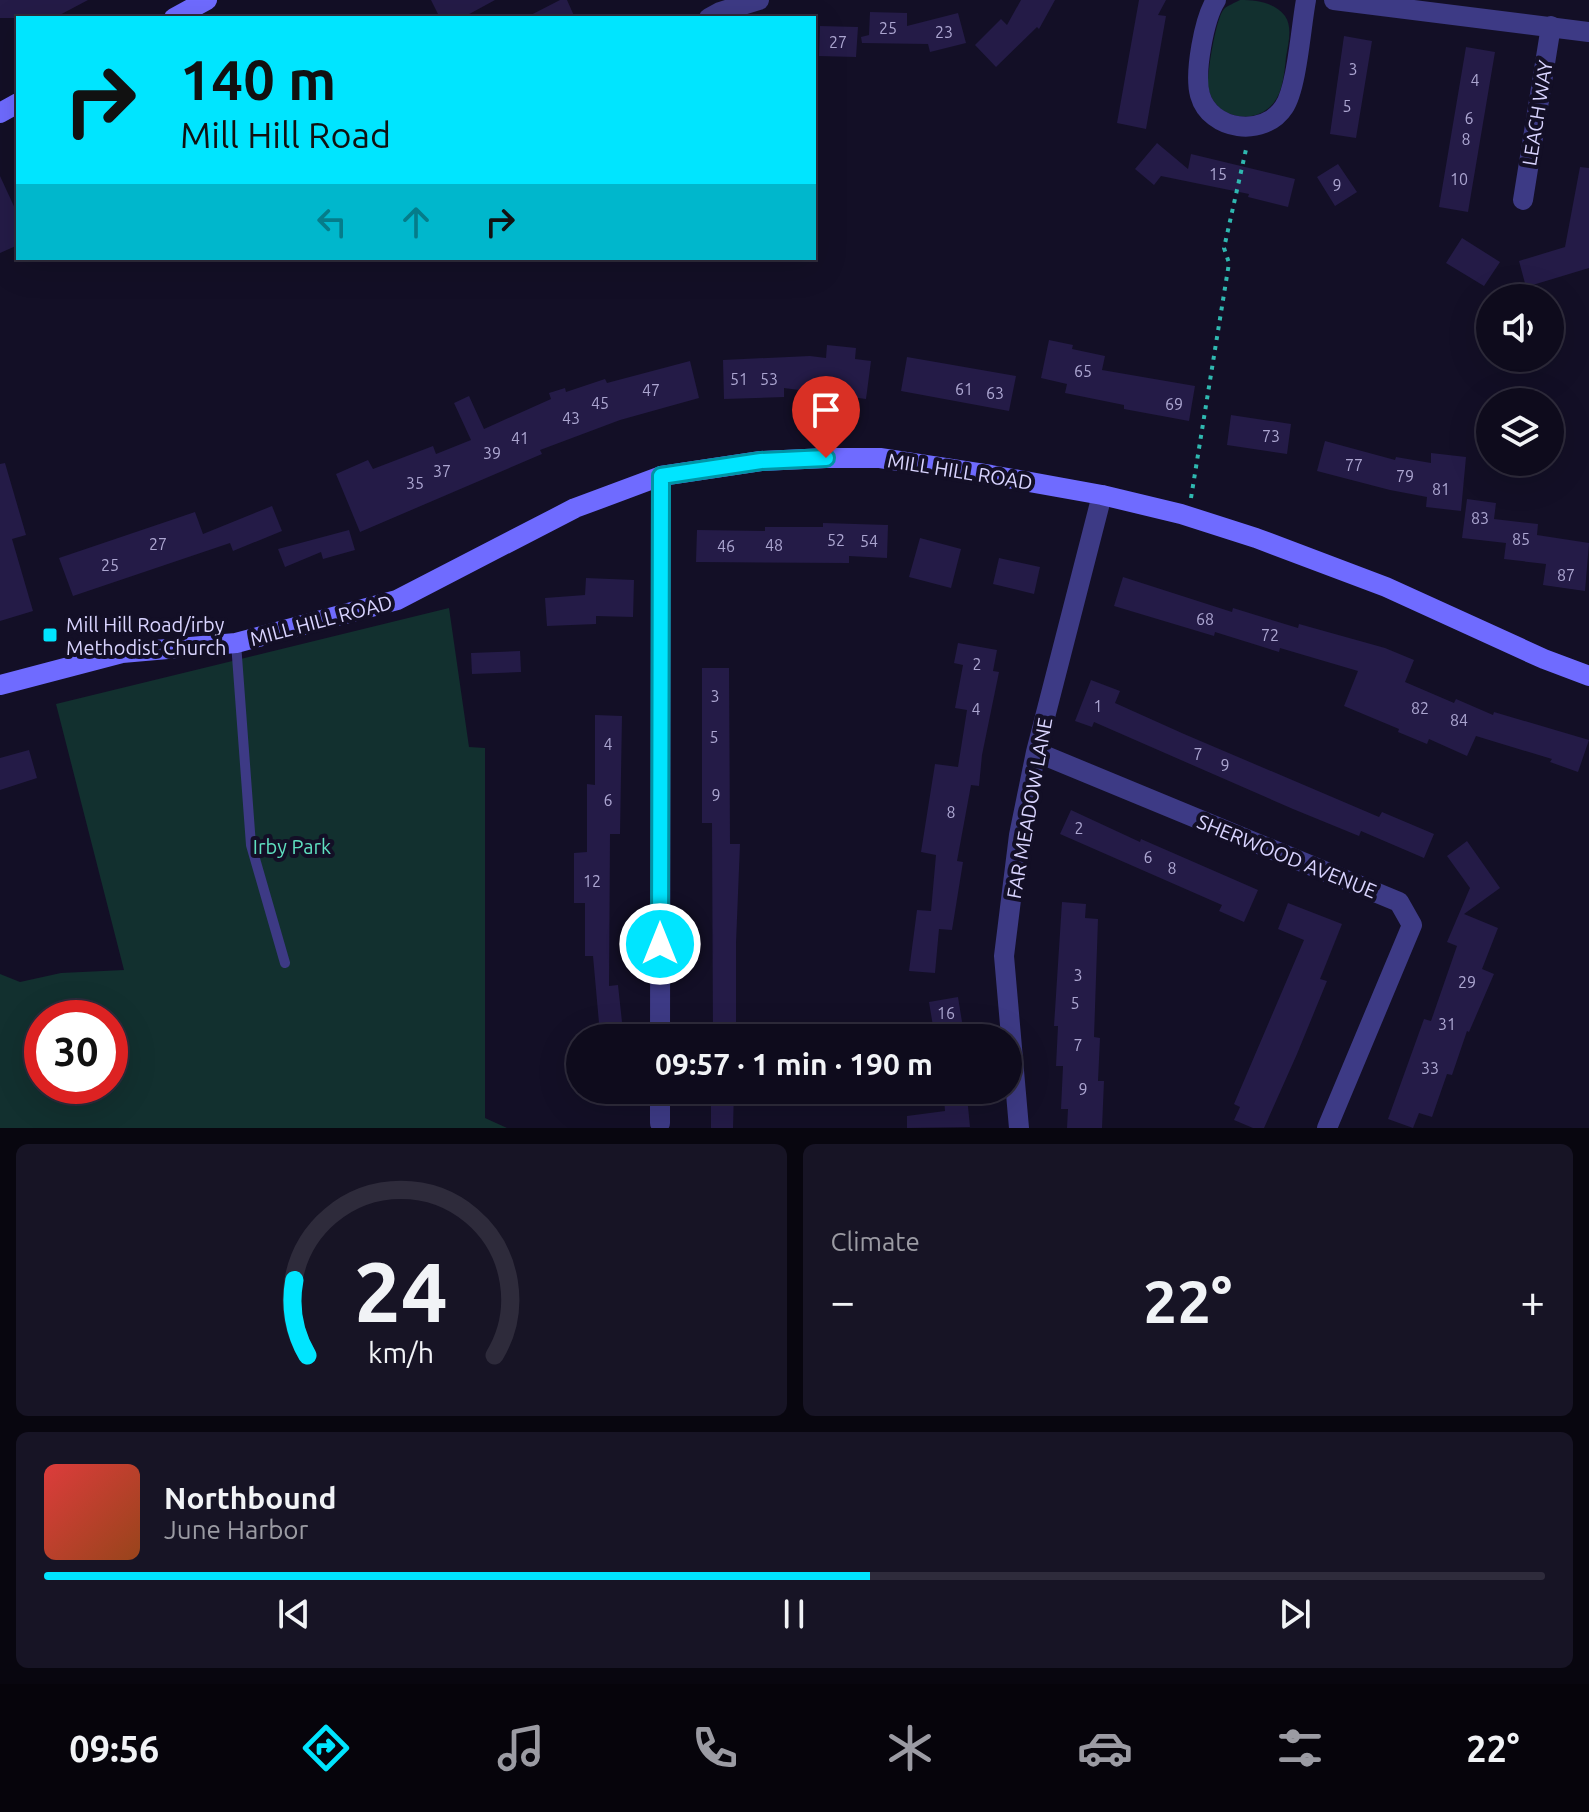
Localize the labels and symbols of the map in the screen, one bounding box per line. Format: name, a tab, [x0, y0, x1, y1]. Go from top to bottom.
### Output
house number: 25	[879, 19, 897, 37]
house number: 23	[935, 23, 953, 41]
house number: 27	[829, 33, 847, 51]
street label: LEACH WAY	[1517, 58, 1557, 167]
house number: 3	[1348, 60, 1358, 78]
house number: 4	[1470, 71, 1480, 89]
house number: 5	[1342, 97, 1352, 115]
house number: 6	[1464, 109, 1474, 127]
house number: 8	[1461, 130, 1471, 148]
house number: 15	[1209, 165, 1227, 183]
house number: 10	[1450, 170, 1468, 188]
house number: 9	[1332, 176, 1342, 194]
house number: 65	[1074, 362, 1092, 380]
house number: 51	[730, 370, 748, 388]
house number: 53	[760, 370, 778, 388]
pin	[792, 376, 860, 458]
house number: 61	[955, 380, 973, 398]
house number: 47	[642, 381, 660, 399]
house number: 63	[986, 384, 1004, 402]
house number: 45	[591, 394, 609, 412]
house number: 69	[1165, 395, 1183, 413]
house number: 43	[562, 409, 580, 427]
house number: 73	[1262, 427, 1280, 445]
house number: 41	[511, 429, 529, 447]
house number: 39	[483, 444, 501, 462]
street label: MILL HILL ROAD	[886, 448, 1034, 494]
house number: 77	[1345, 456, 1363, 474]
house number: 37	[433, 462, 451, 480]
house number: 79	[1396, 467, 1414, 485]
house number: 35	[406, 474, 424, 492]
house number: 81	[1432, 480, 1450, 498]
house number: 83	[1471, 509, 1489, 527]
house number: 85	[1512, 530, 1530, 548]
house number: 52	[827, 531, 845, 549]
house number: 54	[860, 532, 878, 550]
house number: 27	[149, 535, 167, 553]
house number: 48	[765, 536, 783, 554]
house number: 46	[717, 537, 735, 555]
house number: 25	[101, 556, 119, 574]
house number: 87	[1557, 566, 1575, 584]
street label: MILL HILL ROAD	[247, 590, 395, 650]
house number: 68	[1196, 610, 1214, 628]
place label: Mill Hill Road/irby Methodist Church	[66, 613, 226, 659]
marker: Mill Hill Road/irby Methodist Church	[41, 626, 59, 644]
house number: 72	[1261, 626, 1279, 644]
house number: 2	[972, 655, 982, 673]
house number: 3	[710, 687, 720, 705]
house number: 1	[1093, 697, 1103, 715]
house number: 82	[1411, 699, 1429, 717]
house number: 4	[971, 700, 981, 718]
house number: 84	[1450, 711, 1468, 729]
street label: FAR MEADOW LANE	[1002, 716, 1056, 900]
house number: 5	[709, 728, 719, 746]
house number: 4	[603, 735, 613, 753]
house number: 7	[1193, 745, 1203, 763]
house number: 9	[1220, 756, 1230, 774]
house number: 9	[711, 786, 721, 804]
house number: 6	[603, 791, 613, 809]
house number: 8	[946, 803, 956, 821]
street label: SHERWOOD AVENUE	[1194, 809, 1380, 903]
house number: 2	[1074, 819, 1084, 837]
park label: Irby Park	[253, 835, 331, 858]
house number: 6	[1143, 848, 1153, 866]
house number: 8	[1167, 859, 1177, 877]
house number: 12	[583, 872, 601, 890]
position arrow	[618, 902, 702, 986]
house number: 3	[1073, 966, 1083, 984]
house number: 29	[1458, 973, 1476, 991]
house number: 5	[1070, 994, 1080, 1012]
speed limit sign: 30	[24, 1000, 128, 1104]
house number: 16	[937, 1004, 955, 1022]
house number: 31	[1438, 1015, 1456, 1033]
house number: 7	[1073, 1036, 1083, 1054]
house number: 33	[1421, 1059, 1439, 1077]
house number: 9	[1078, 1080, 1088, 1098]

